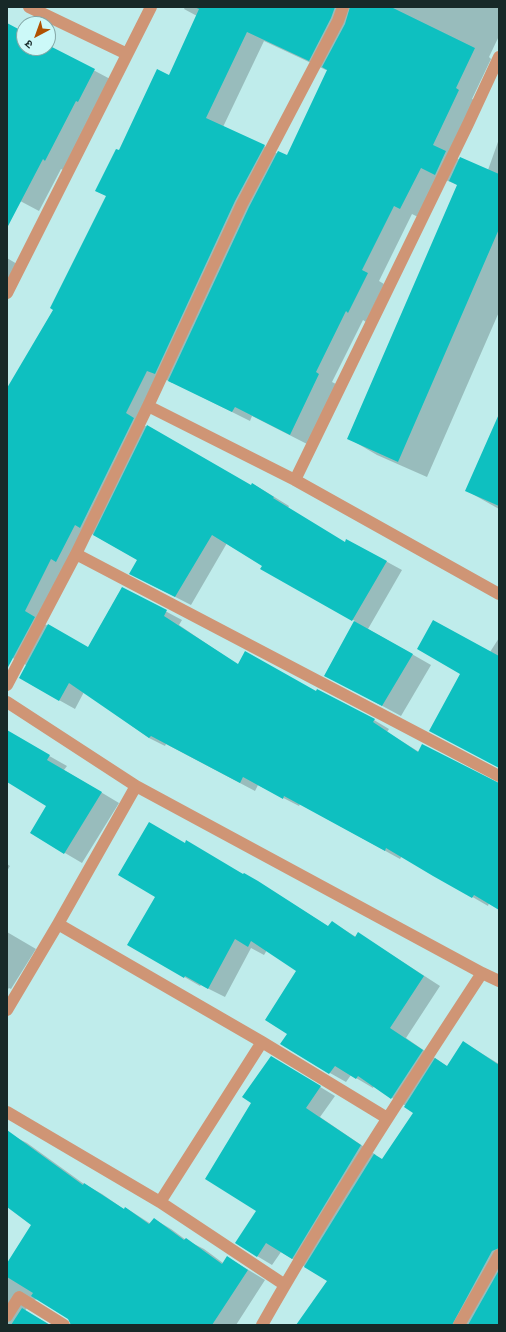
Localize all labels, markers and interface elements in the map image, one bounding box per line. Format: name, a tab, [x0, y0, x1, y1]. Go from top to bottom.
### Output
north arrow	[16, 16, 56, 56]
text: उ	[22, 37, 36, 52]

